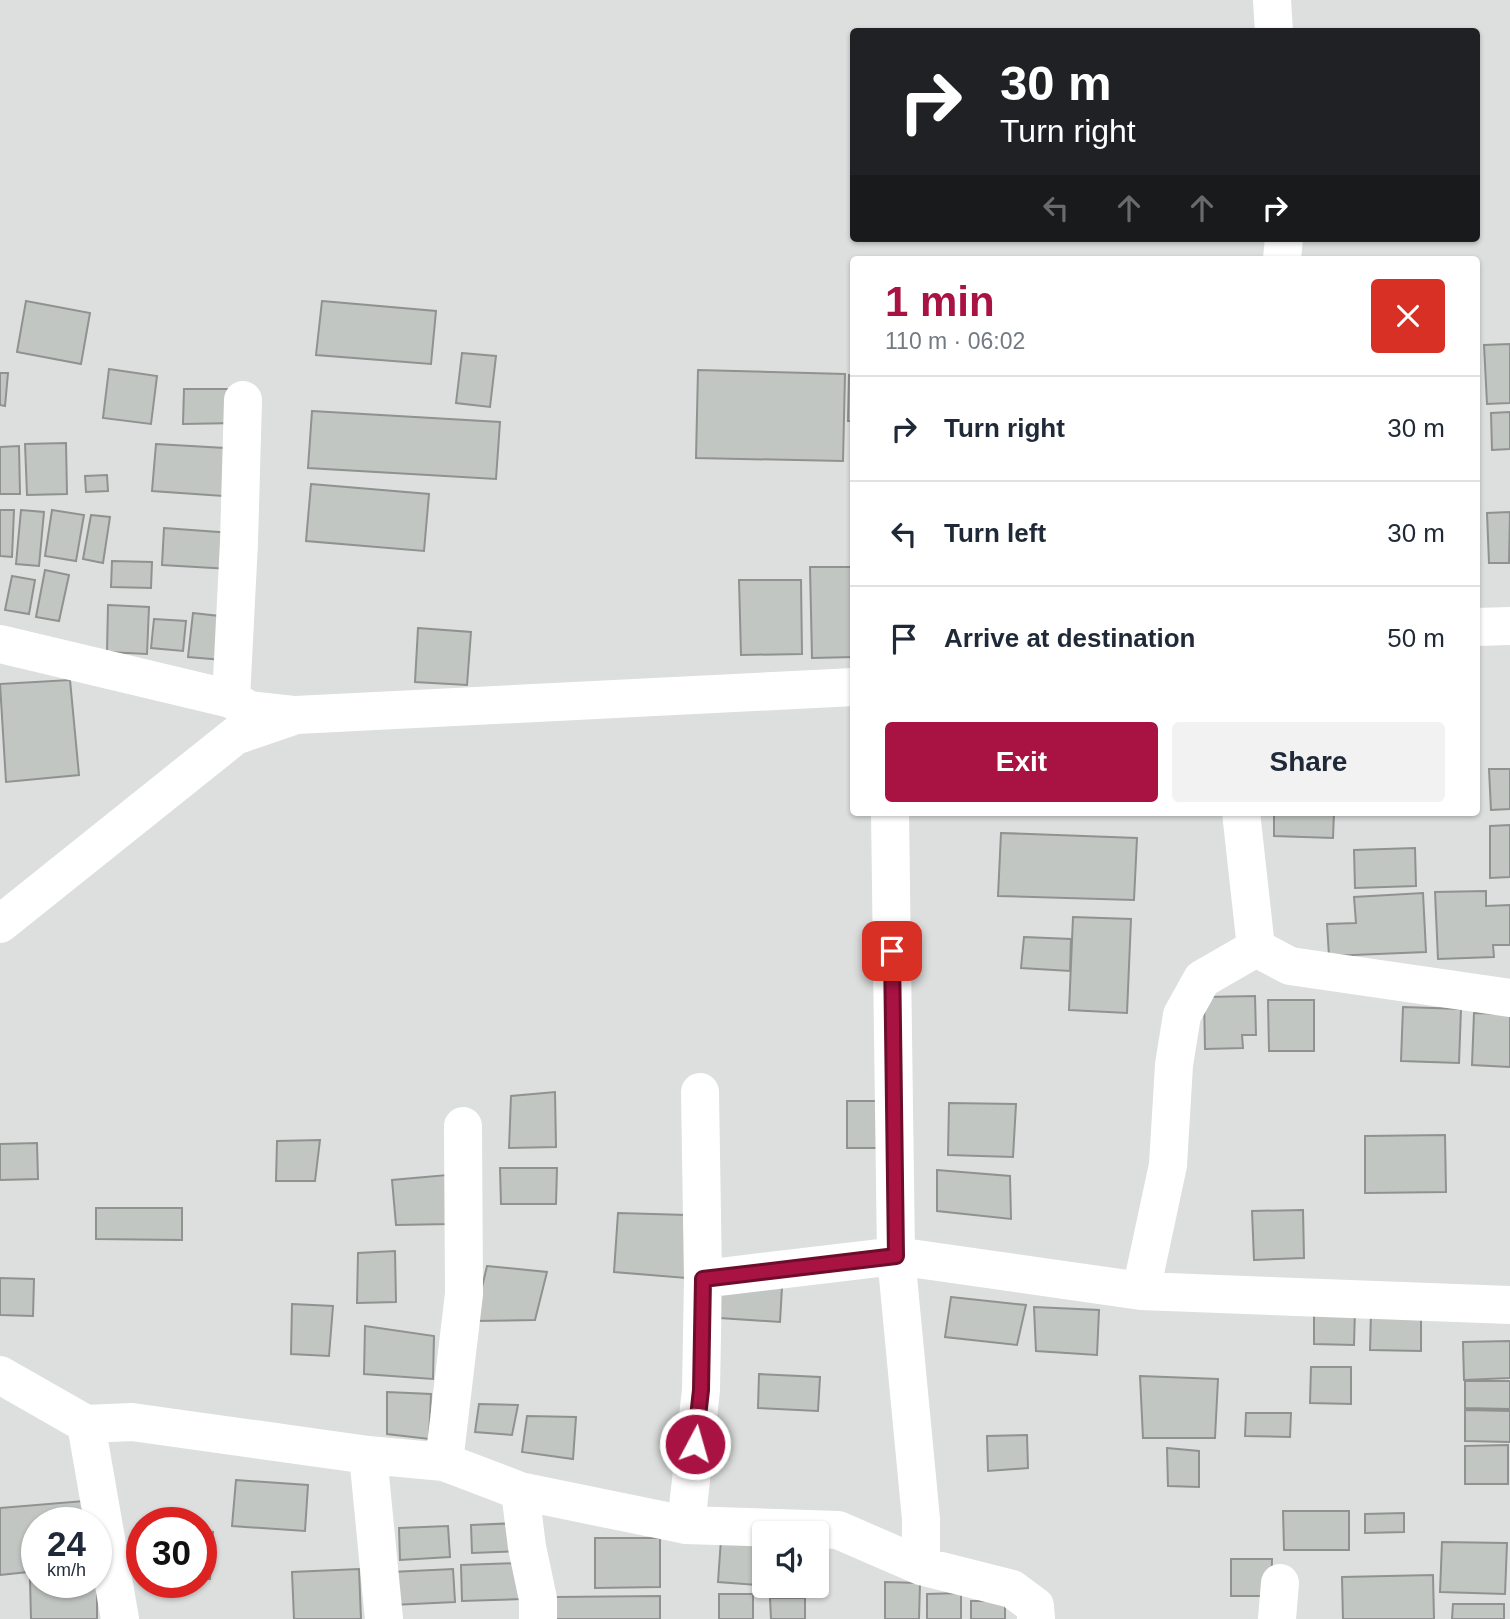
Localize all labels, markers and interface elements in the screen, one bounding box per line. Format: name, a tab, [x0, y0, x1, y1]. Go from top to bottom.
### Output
icon: right	[885, 56, 976, 147]
text: 30 m	[1000, 56, 1112, 110]
text: Turn right	[1000, 113, 1136, 149]
icon: left	[1037, 189, 1075, 227]
icon: ahead	[1110, 189, 1148, 227]
icon: ahead	[1183, 189, 1221, 227]
icon: right	[1256, 189, 1294, 227]
text: 1 min	[885, 278, 995, 325]
button: close	[1371, 279, 1445, 353]
text: 110 m · 06:02	[885, 328, 1025, 354]
icon: right	[885, 410, 923, 448]
text: Turn right	[944, 413, 1065, 443]
text: 30 m	[1387, 413, 1445, 443]
icon: left	[885, 515, 923, 553]
text: Turn left	[944, 518, 1046, 548]
text: 30 m	[1387, 518, 1445, 548]
icon: arrive	[885, 620, 923, 658]
text: Arrive at destination	[944, 623, 1195, 653]
text: 50 m	[1387, 623, 1445, 653]
button: Exit	[885, 722, 1158, 802]
button: Share	[1172, 722, 1445, 802]
pin	[862, 921, 922, 981]
icon: arrive	[873, 932, 911, 970]
position arrow	[658, 1407, 732, 1481]
speed limit sign: 30	[126, 1507, 217, 1598]
map controls	[752, 1521, 829, 1598]
button: sound	[752, 1521, 829, 1598]
text: 24	[47, 1524, 86, 1563]
text: km/h	[47, 1560, 86, 1580]

